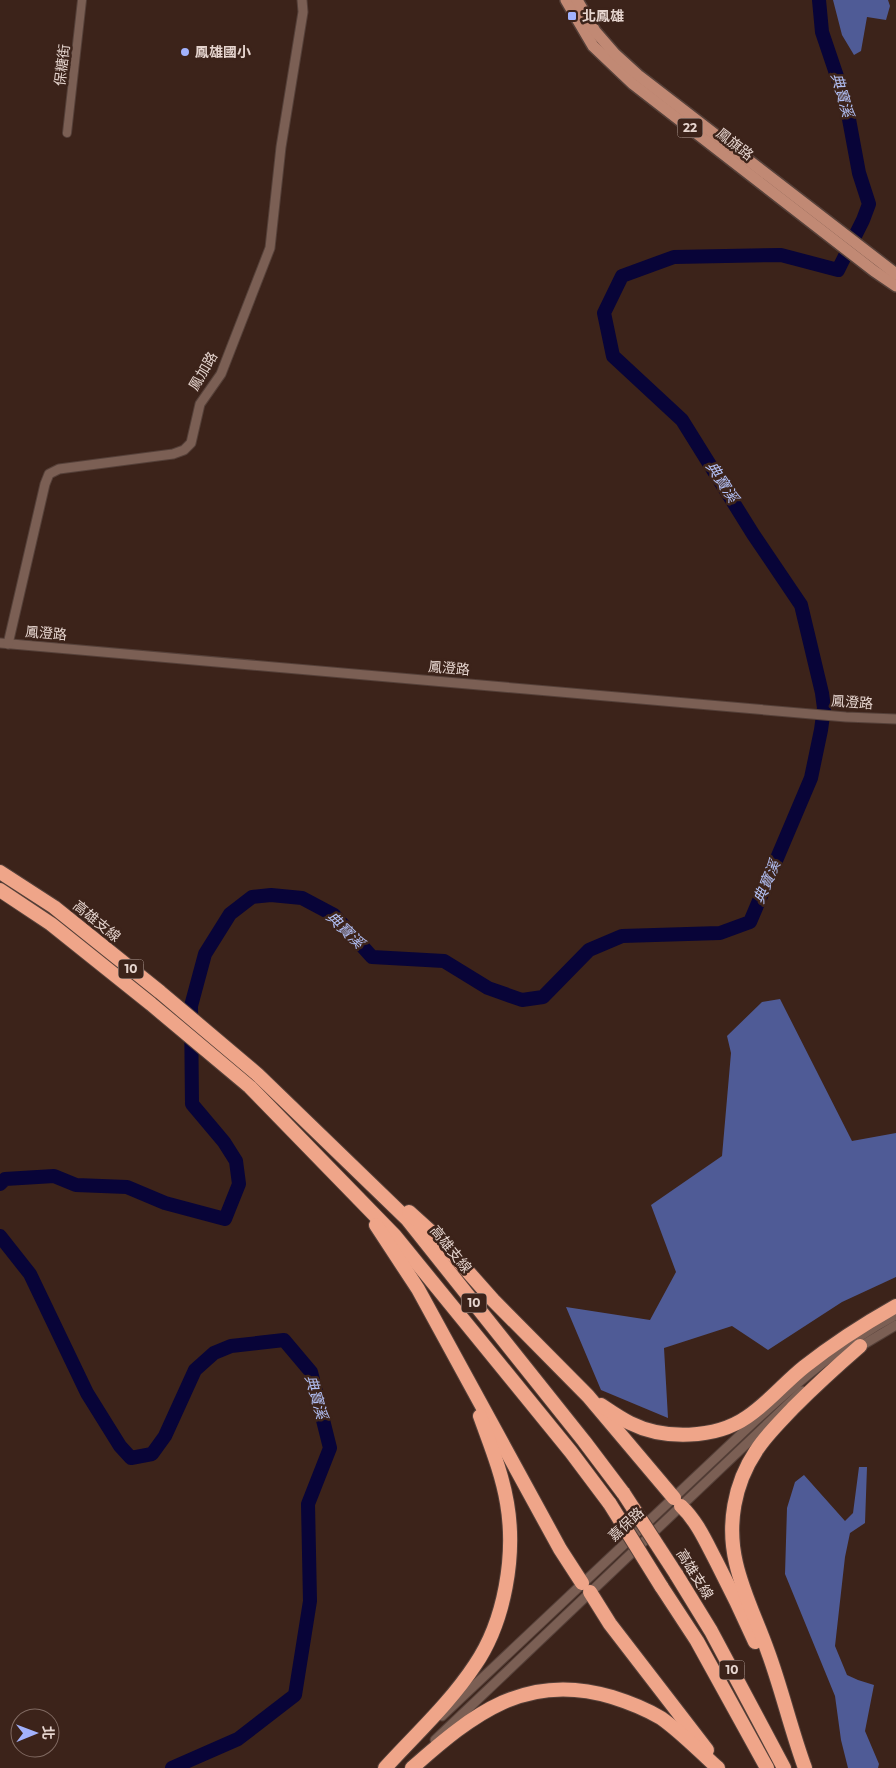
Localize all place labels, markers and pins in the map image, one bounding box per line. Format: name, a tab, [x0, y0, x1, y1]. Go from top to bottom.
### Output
place label: 北鳳雄	[582, 7, 624, 25]
marker: 北鳳雄	[566, 10, 578, 22]
place label: 鳳雄國小	[195, 43, 251, 61]
marker: 鳳雄國小	[179, 46, 191, 58]

